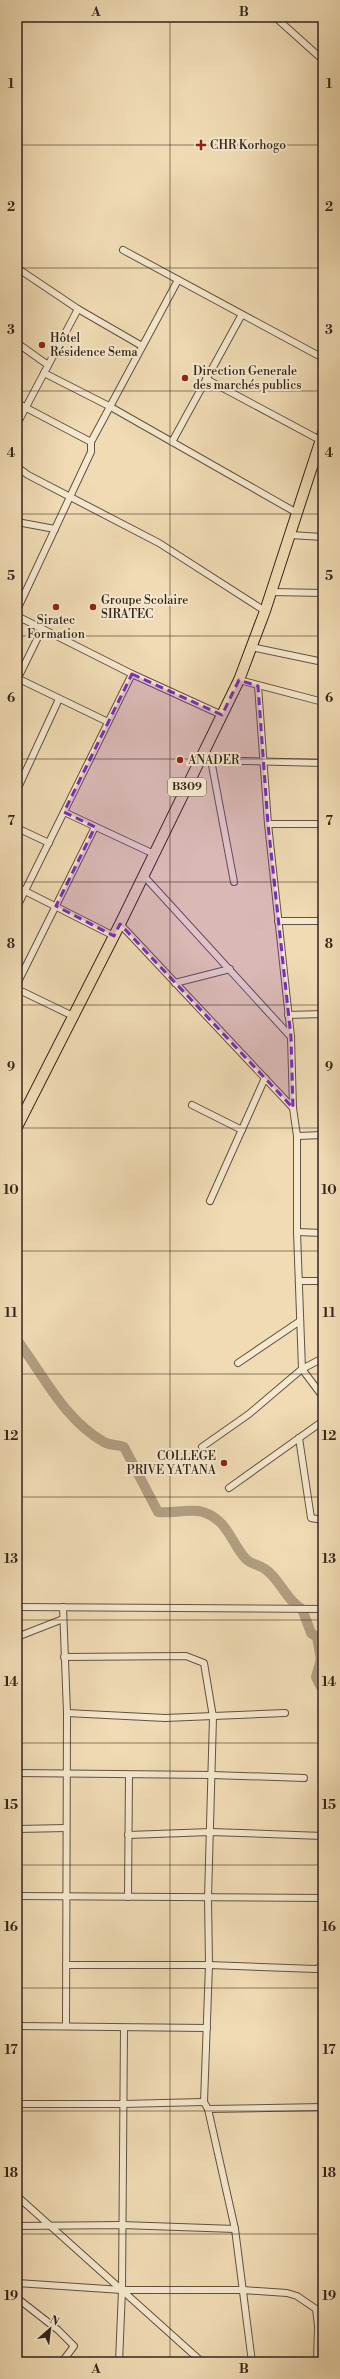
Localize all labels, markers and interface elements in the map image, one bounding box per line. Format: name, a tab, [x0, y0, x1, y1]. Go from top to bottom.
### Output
text: A	[90, 4, 101, 20]
text: B	[239, 4, 249, 20]
text: 1	[8, 76, 15, 92]
text: 1	[326, 76, 333, 92]
place label: CHR Korhogo	[210, 138, 286, 153]
marker: CHR Korhogo	[195, 139, 207, 151]
text: 2	[7, 199, 15, 215]
text: 2	[325, 199, 333, 215]
text: 3	[7, 322, 15, 338]
text: 3	[325, 322, 333, 338]
place label: Hôtel Résidence Sema	[50, 331, 139, 360]
marker: Hôtel Résidence Sema	[37, 340, 47, 350]
place label: Direction Generale des marchés publics	[193, 364, 302, 393]
marker: Direction Generale des marchés publics	[180, 373, 190, 383]
text: 4	[7, 445, 16, 461]
text: 4	[325, 445, 334, 461]
text: 5	[7, 568, 15, 584]
text: 5	[325, 568, 333, 584]
place label: Groupe Scolaire SIRATEC	[101, 593, 188, 622]
marker: Siratec Formation	[51, 602, 61, 612]
marker: Groupe Scolaire SIRATEC	[88, 602, 98, 612]
place label: Siratec Formation	[27, 613, 85, 642]
text: 6	[7, 690, 15, 706]
text: 6	[325, 690, 333, 706]
place label: ANADER	[187, 753, 240, 768]
marker: ANADER	[175, 755, 185, 765]
road number: B309	[168, 778, 206, 796]
text: 7	[7, 813, 15, 829]
text: 7	[325, 813, 333, 829]
text: 8	[7, 936, 15, 952]
text: 8	[325, 936, 333, 952]
text: 9	[7, 1059, 15, 1075]
text: 9	[325, 1059, 333, 1075]
text: 10	[3, 1182, 19, 1198]
text: 10	[321, 1182, 337, 1198]
text: 11	[5, 1305, 18, 1321]
text: 11	[323, 1305, 336, 1321]
text: 12	[4, 1428, 18, 1444]
text: 12	[322, 1428, 336, 1444]
place label: COLLEGE PRIVE YATANA	[126, 1449, 217, 1478]
marker: COLLEGE PRIVE YATANA	[219, 1458, 229, 1468]
text: 13	[4, 1551, 18, 1567]
text: 13	[322, 1551, 336, 1567]
text: 14	[4, 1674, 18, 1690]
text: 14	[322, 1674, 336, 1690]
text: 15	[4, 1797, 18, 1813]
text: 15	[322, 1797, 336, 1813]
text: 16	[4, 1919, 18, 1935]
text: 16	[322, 1919, 336, 1935]
text: 17	[4, 2042, 18, 2058]
text: 17	[322, 2042, 336, 2058]
text: 18	[4, 2165, 18, 2181]
text: 18	[322, 2165, 336, 2181]
text: 19	[4, 2288, 18, 2304]
text: 19	[322, 2288, 336, 2304]
north arrow	[30, 2309, 70, 2349]
text: N	[47, 2313, 62, 2329]
text: A	[90, 2361, 101, 2377]
text: B	[239, 2361, 249, 2377]

